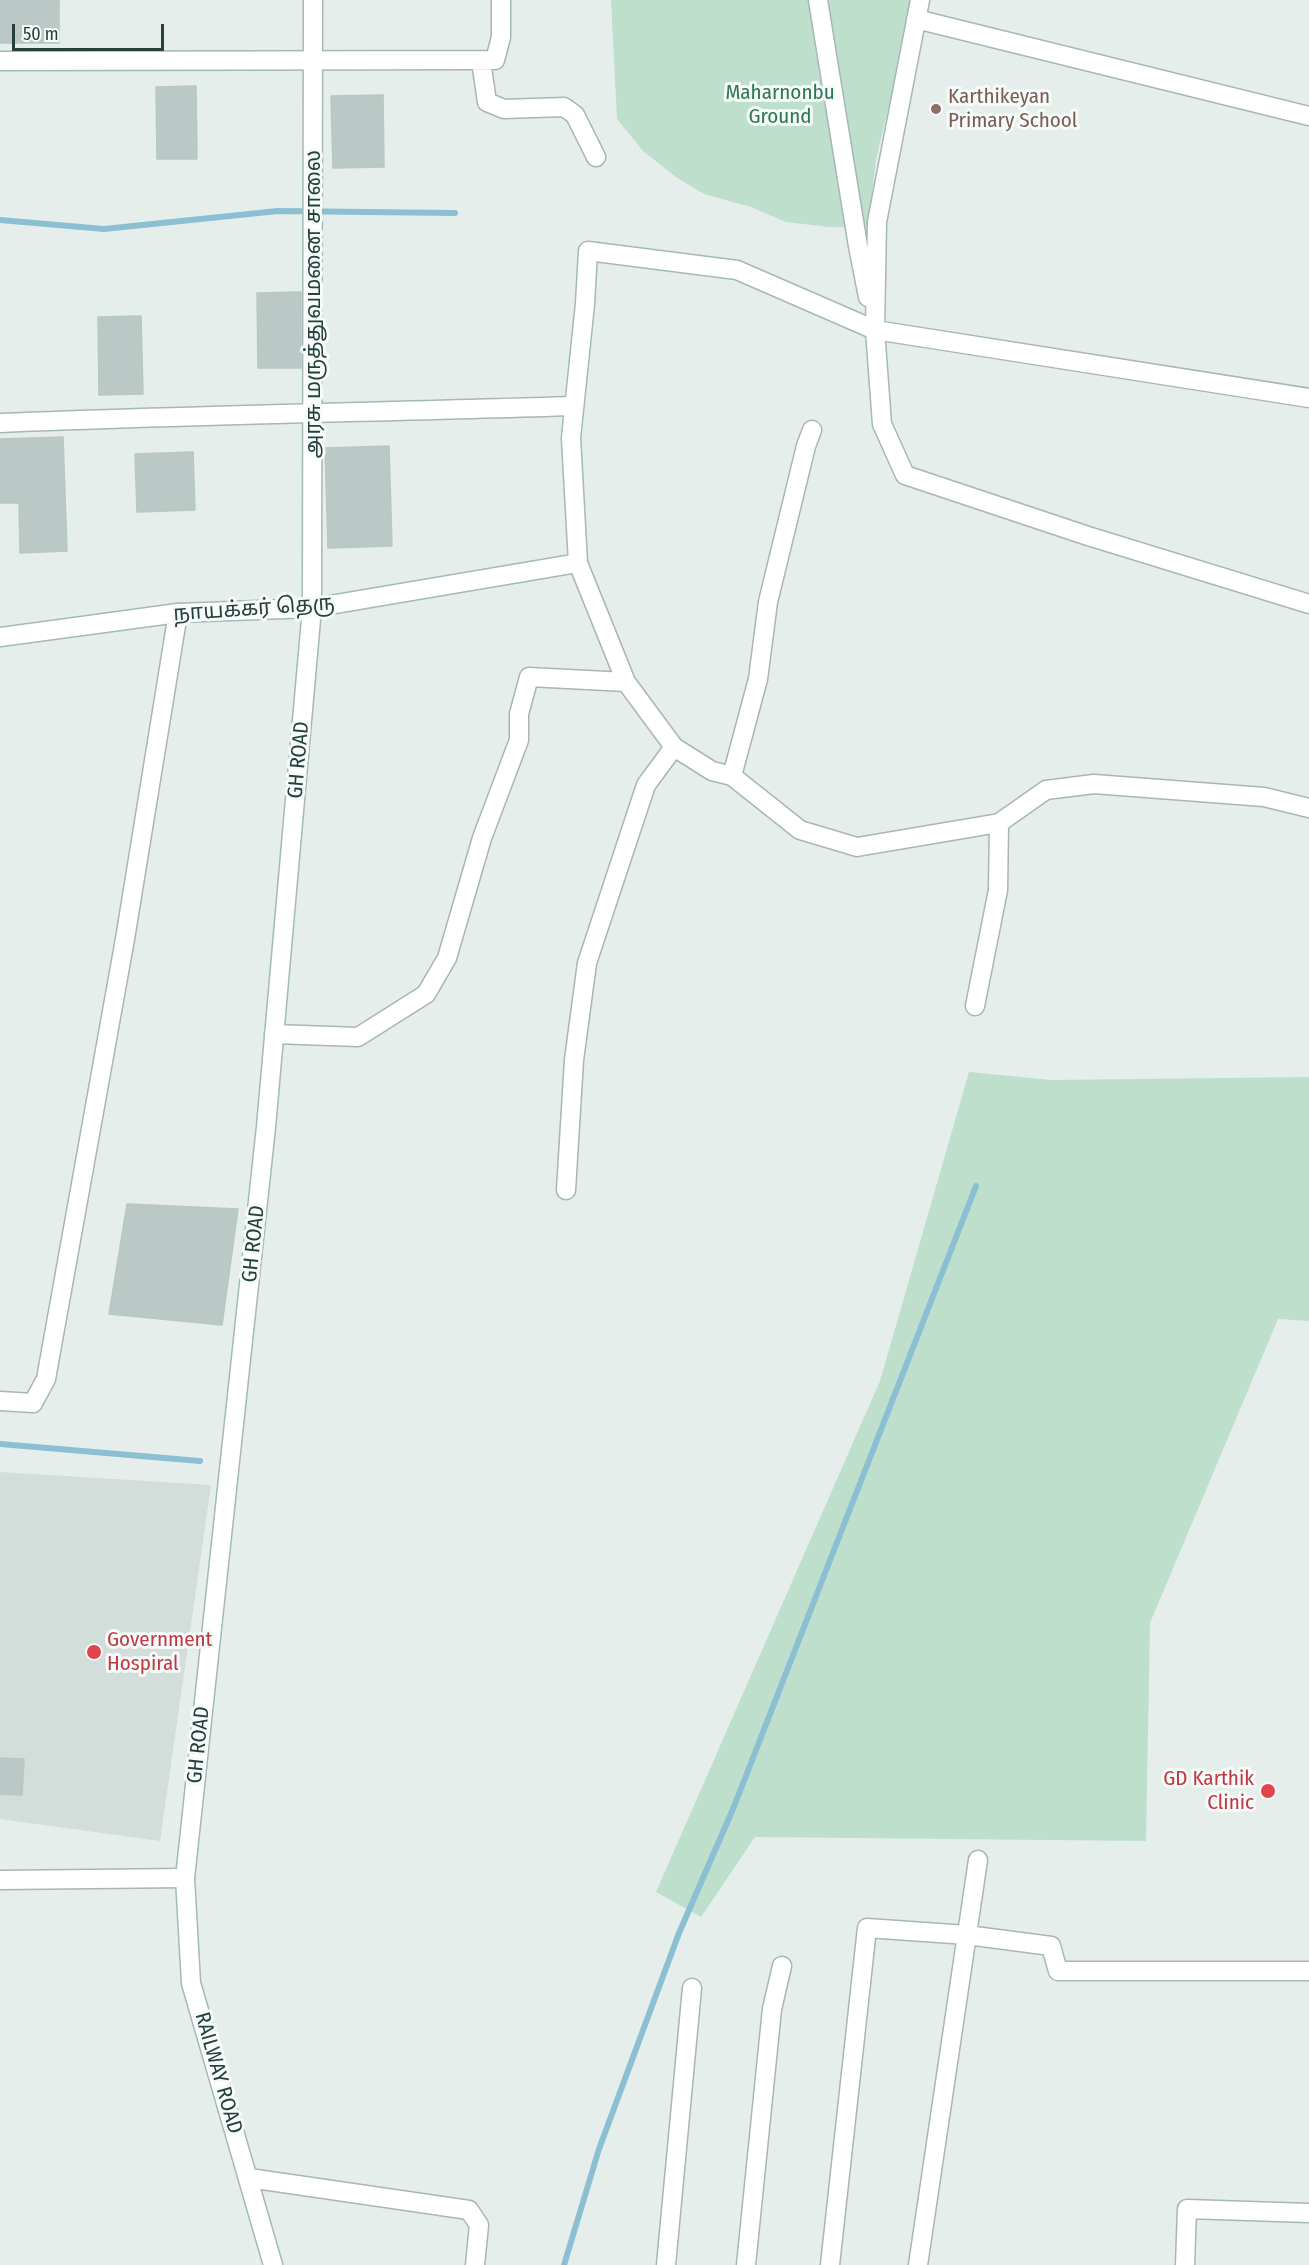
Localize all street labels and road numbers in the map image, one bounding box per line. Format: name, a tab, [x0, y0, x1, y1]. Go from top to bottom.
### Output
street label: அரசு மருத்துவமனை சாலை	[301, 150, 327, 458]
street label: நாயக்கர் தெரு	[173, 591, 335, 627]
street label: GH ROAD	[283, 720, 315, 800]
street label: GH ROAD	[237, 1204, 271, 1284]
street label: GH ROAD	[182, 1705, 216, 1785]
street label: RAILWAY ROAD	[189, 2009, 247, 2137]

